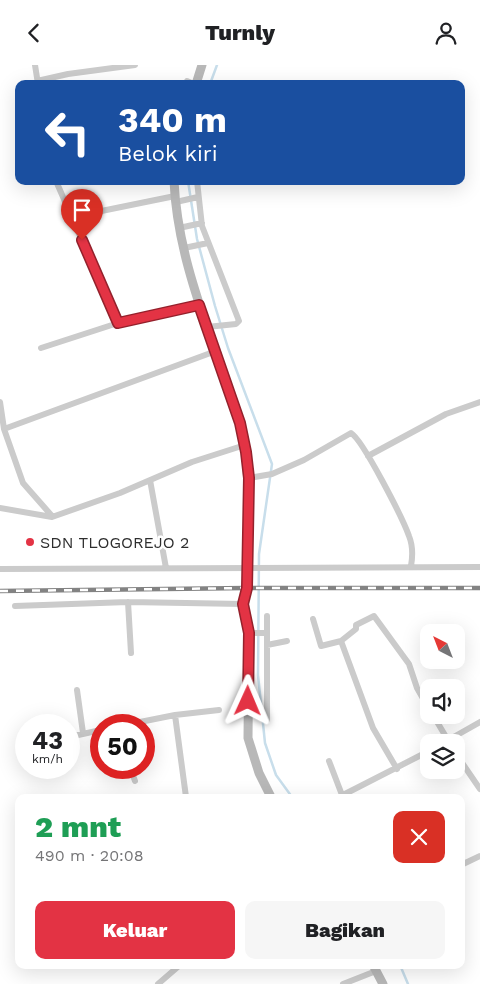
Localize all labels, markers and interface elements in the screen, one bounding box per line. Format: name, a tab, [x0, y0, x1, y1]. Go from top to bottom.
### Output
icon: back	[20, 19, 48, 47]
icon: person	[432, 19, 460, 47]
text: Turnly	[205, 20, 275, 45]
text: 340 m	[118, 99, 227, 141]
icon: left	[35, 100, 100, 165]
text: Belok kiri	[118, 141, 218, 166]
pin	[61, 189, 103, 240]
icon: arrive	[68, 196, 96, 224]
place label: SDN TLOGOREJO 2	[40, 533, 189, 552]
marker: SDN TLOGOREJO 2	[24, 536, 36, 548]
north arrow	[420, 624, 465, 669]
map controls	[420, 624, 465, 779]
position arrow	[221, 674, 273, 726]
button: sound	[420, 679, 465, 724]
speed limit sign: 50	[90, 714, 155, 779]
text: 43	[32, 726, 63, 755]
button: layers	[420, 734, 465, 779]
text: km/h	[32, 752, 63, 766]
text: 2 mnt	[35, 809, 121, 844]
button: close	[393, 811, 445, 863]
text: 490 m · 20:08	[35, 846, 144, 865]
button: Keluar	[35, 901, 235, 959]
button: Bagikan	[245, 901, 445, 959]

